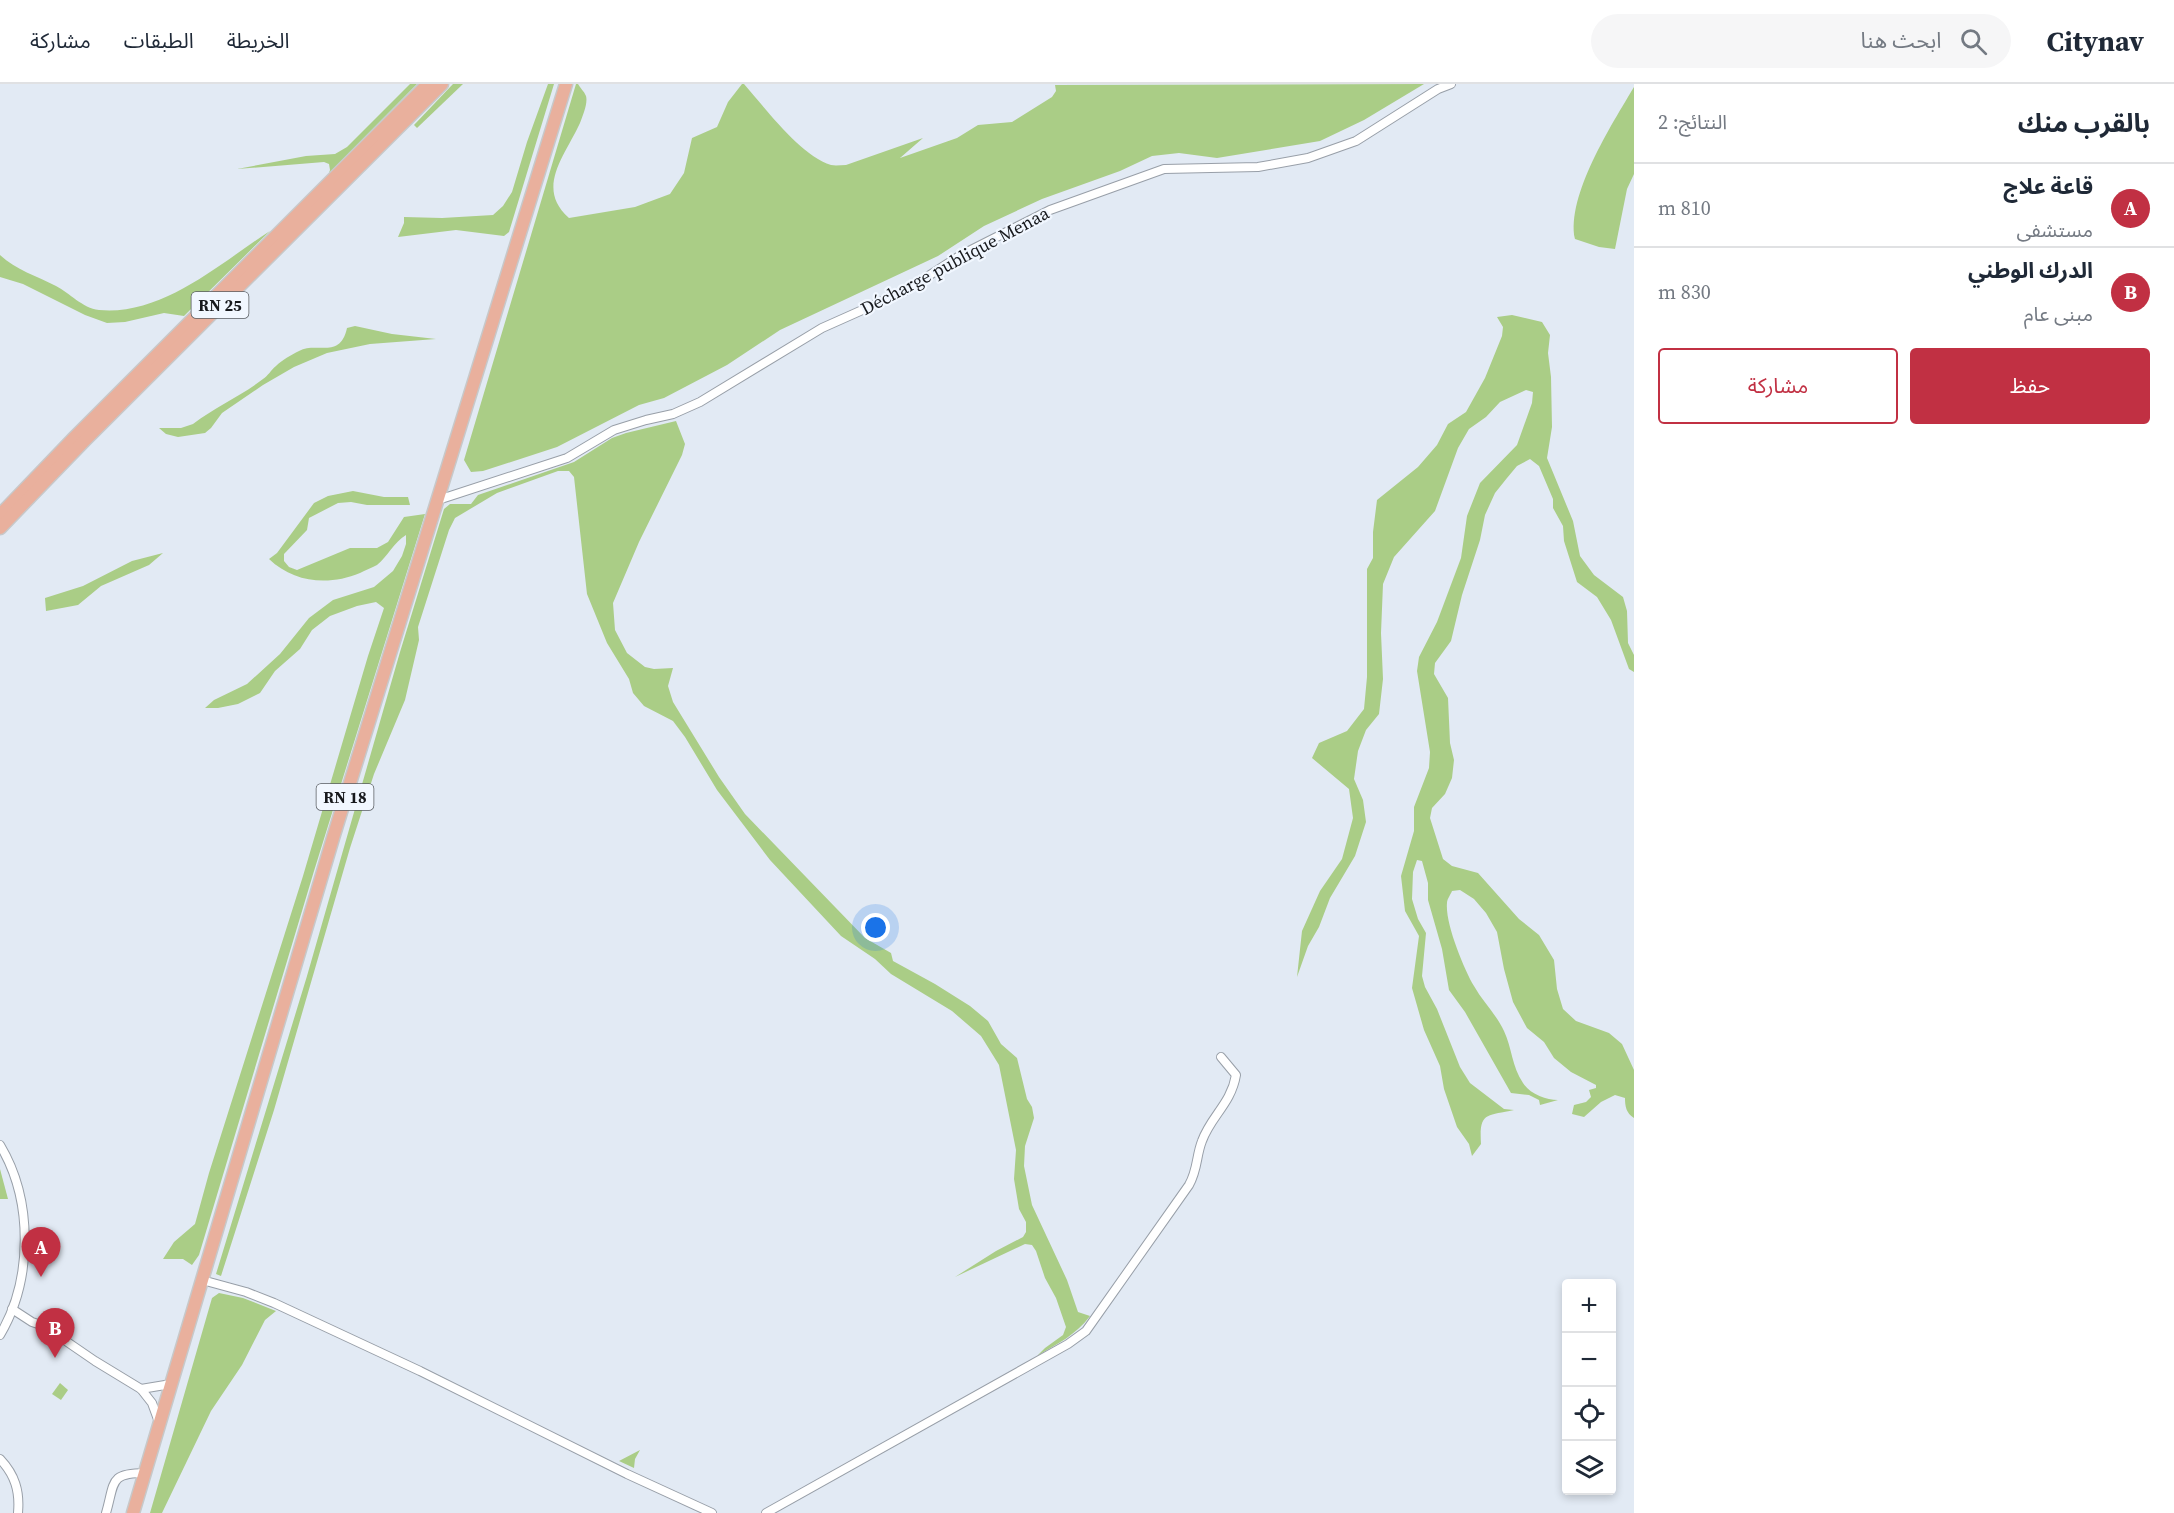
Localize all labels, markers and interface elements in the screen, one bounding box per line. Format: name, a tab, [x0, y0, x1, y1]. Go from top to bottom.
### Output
search box	[1591, 14, 2011, 68]
text: Citynav	[2047, 22, 2144, 60]
text: ابحث هنا	[1861, 25, 1942, 55]
icon: search	[1957, 25, 1990, 58]
text: مشاركة	[30, 26, 91, 55]
text: الطبقات	[124, 26, 194, 55]
text: الخريطة	[227, 26, 290, 55]
text: بالقرب منك	[2018, 105, 2150, 141]
text: النتائج: 2	[1658, 108, 1727, 136]
text: قاعة علاج	[2003, 171, 2093, 201]
text: 810 m	[1658, 194, 1711, 222]
text: A	[2124, 194, 2137, 222]
street label: Décharge publique Menaa	[856, 200, 1054, 321]
text: مستشفى	[2016, 216, 2093, 244]
text: الدرك الوطني	[1968, 255, 2093, 285]
text: 830 m	[1658, 278, 1711, 306]
text: B	[2124, 278, 2137, 306]
road number: RN 25	[192, 292, 248, 318]
text: مبنى عام	[2024, 300, 2093, 328]
button: مشاركة	[1658, 348, 1898, 424]
button: حفظ	[1910, 348, 2150, 424]
road number: RN 18	[316, 784, 374, 810]
your location	[861, 913, 890, 942]
pin: A	[22, 1228, 60, 1277]
map controls	[1562, 1279, 1616, 1495]
button: +	[1562, 1279, 1616, 1333]
pin: B	[36, 1308, 74, 1358]
button: −	[1562, 1333, 1616, 1387]
button: locate	[1562, 1387, 1616, 1441]
button: layers	[1562, 1441, 1616, 1495]

